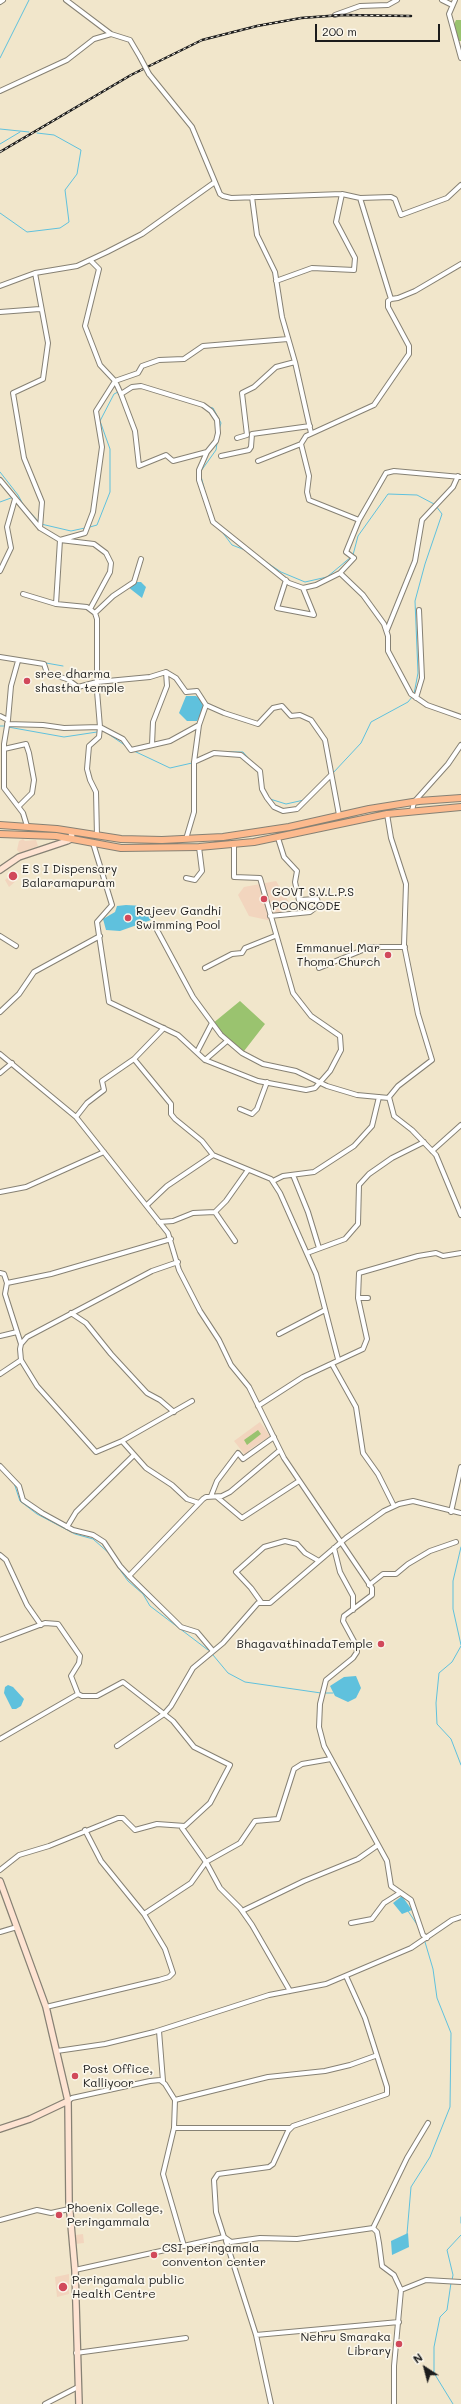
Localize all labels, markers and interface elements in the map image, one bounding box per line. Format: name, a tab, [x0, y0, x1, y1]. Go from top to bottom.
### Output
scale bar	[317, 16, 442, 42]
text: 200 m	[322, 23, 357, 39]
place label: sree dharma shastha temple	[35, 667, 124, 695]
marker: sree dharma shastha temple	[22, 676, 32, 686]
place label: E S I Dispensary Balaramapuram	[22, 862, 117, 890]
marker: E S I Dispensary Balaramapuram	[7, 870, 19, 882]
place label: GOVT S.V.L.P.S POONCODE	[272, 885, 354, 913]
marker: GOVT S.V.L.P.S POONCODE	[259, 894, 269, 904]
place label: Rajeev Gandhi Swimming Pool	[136, 904, 221, 932]
marker: Rajeev Gandhi Swimming Pool	[123, 913, 133, 923]
place label: Emmanuel Mar Thoma Church	[296, 941, 380, 969]
marker: Emmanuel Mar Thoma Church	[383, 950, 393, 960]
place label: BhagavathinadaTemple	[237, 1637, 373, 1651]
marker: BhagavathinadaTemple	[376, 1639, 386, 1649]
place label: Post Office, Kalliyoor	[83, 2062, 153, 2090]
marker: Post Office, Kalliyoor	[70, 2071, 80, 2081]
place label: Phoenix College, Peringammala	[67, 2201, 163, 2229]
marker: Phoenix College, Peringammala	[54, 2210, 64, 2220]
place label: CSI peringamala conventon center	[162, 2241, 266, 2269]
marker: CSI peringamala conventon center	[149, 2250, 159, 2260]
place label: Peringamala public Health Centre	[72, 2273, 184, 2301]
marker: Peringamala public Health Centre	[57, 2281, 69, 2293]
place label: Nehru Smaraka Library	[300, 2330, 391, 2358]
marker: Nehru Smaraka Library	[394, 2339, 404, 2349]
north arrow	[405, 2348, 445, 2388]
text: N	[410, 2349, 425, 2366]

